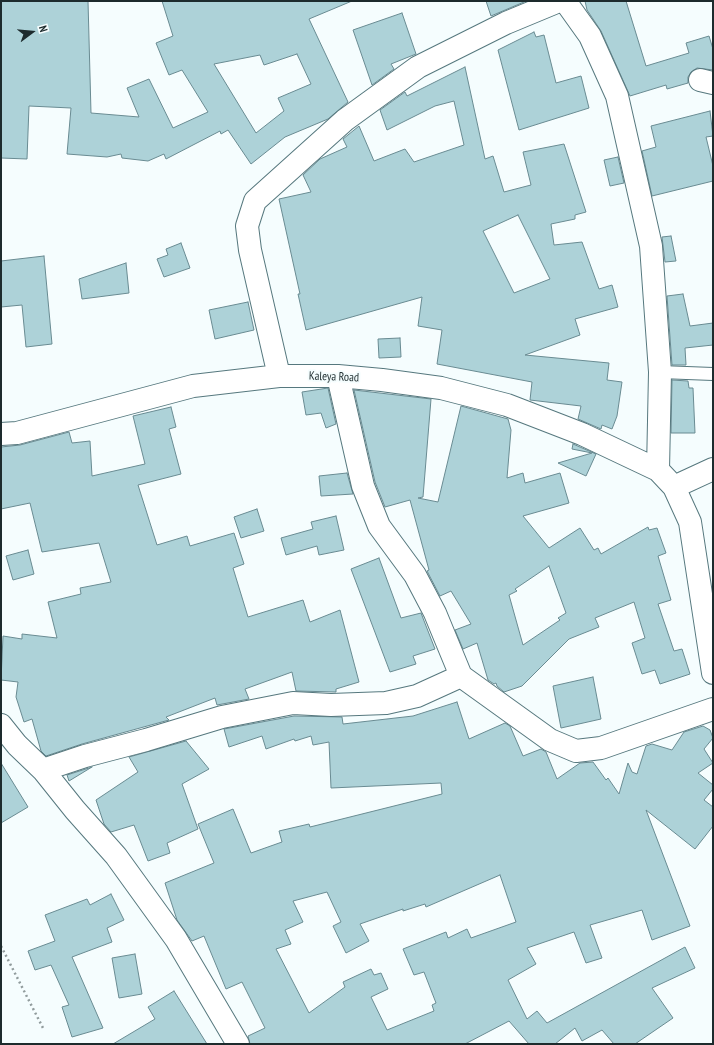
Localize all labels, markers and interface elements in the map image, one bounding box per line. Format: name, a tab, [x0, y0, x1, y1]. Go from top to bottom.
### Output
north arrow	[12, 12, 52, 52]
text: N	[36, 24, 51, 33]
street label: Kaleya Road	[309, 369, 359, 385]

